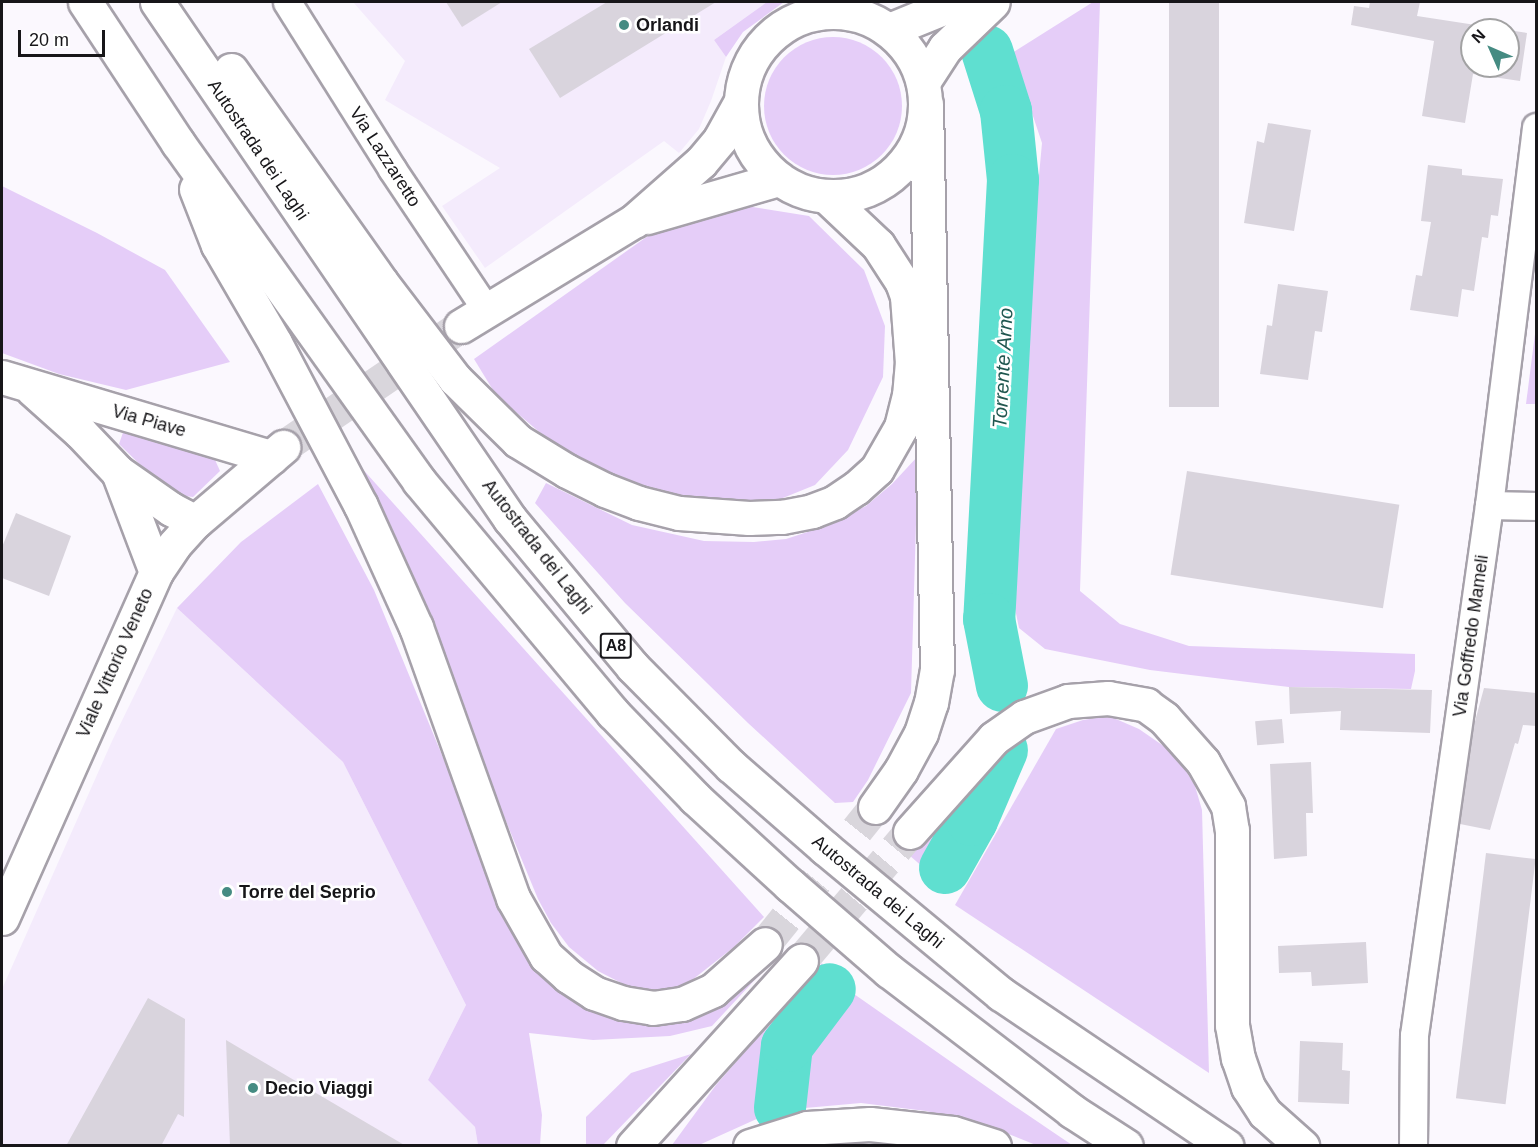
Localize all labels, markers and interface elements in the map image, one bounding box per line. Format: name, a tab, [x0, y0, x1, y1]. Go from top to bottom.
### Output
place label: Orlandi	[636, 14, 699, 36]
scale bar	[21, 18, 108, 56]
marker: Orlandi	[617, 18, 631, 32]
north arrow	[1460, 18, 1520, 78]
text: N	[1468, 26, 1488, 46]
text: 20 m	[29, 30, 69, 50]
street label: Autostrada dei Laghi	[203, 76, 313, 224]
street label: Via Lazzaretto	[345, 103, 425, 211]
water label: Torrente Arno	[988, 307, 1018, 429]
street label: Via Piave	[110, 400, 188, 442]
street label: Autostrada dei Laghi	[478, 475, 596, 619]
street label: Via Goffredo Mameli	[1449, 554, 1493, 718]
street label: Viale Vittorio Veneto	[72, 585, 158, 741]
road number: A8	[600, 633, 632, 659]
street label: Autostrada dei Laghi	[808, 831, 948, 953]
place label: Torre del Seprio	[239, 881, 376, 903]
marker: Torre del Seprio	[220, 885, 234, 899]
place label: Decio Viaggi	[265, 1077, 373, 1099]
marker: Decio Viaggi	[246, 1081, 260, 1095]

